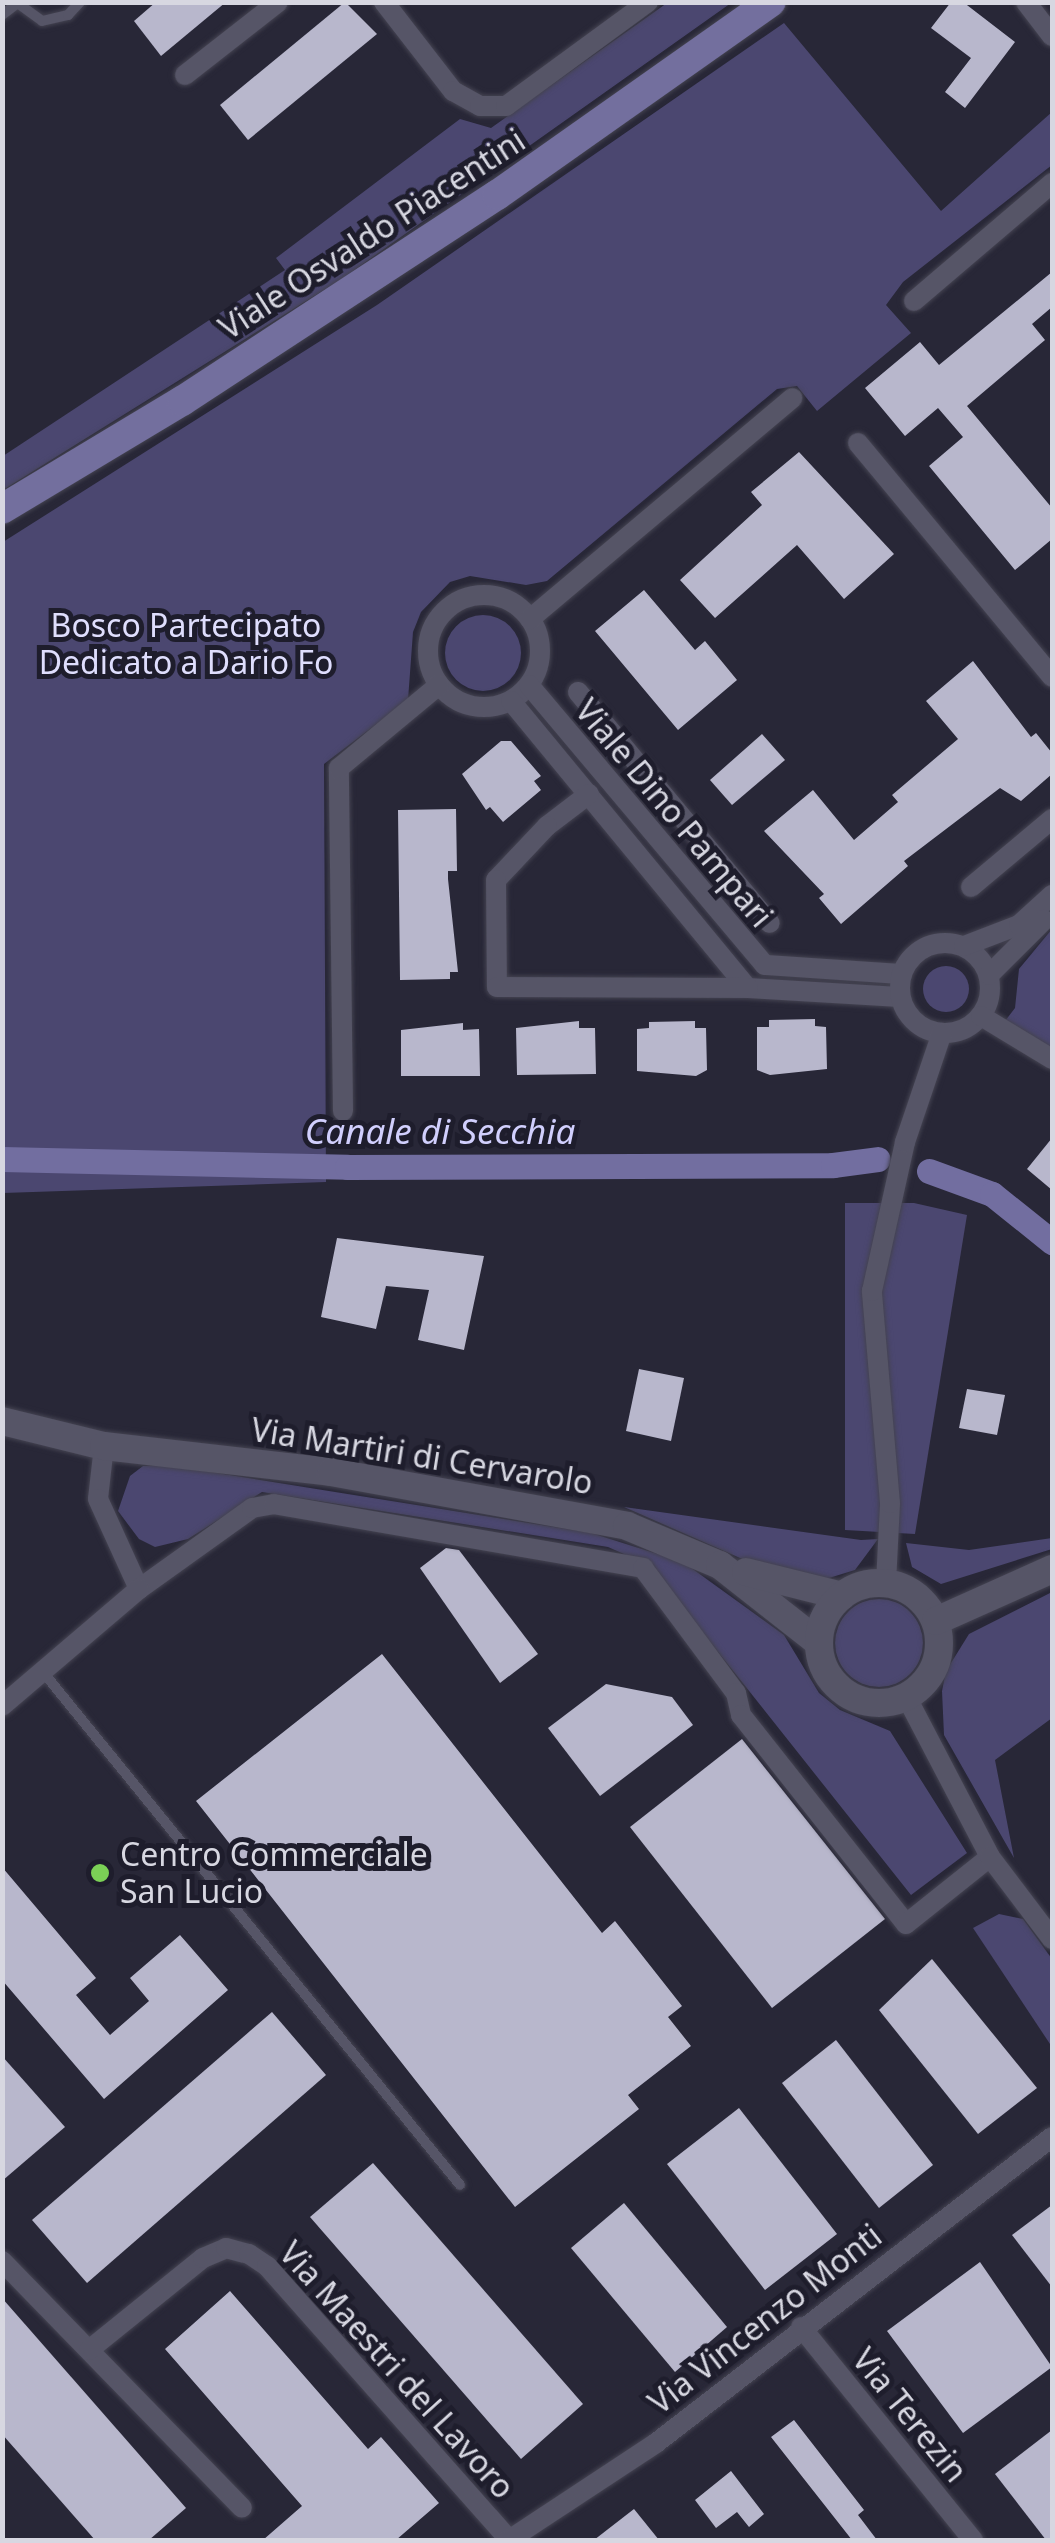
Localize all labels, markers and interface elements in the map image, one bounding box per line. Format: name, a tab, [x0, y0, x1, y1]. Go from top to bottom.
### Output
street label: Viale Osvaldo Piacentini	[212, 121, 532, 347]
park label: Bosco Partecipato Dedicato a Dario Fo	[39, 607, 333, 682]
street label: Viale Dino Pampari	[568, 691, 780, 935]
water label: Canale di Secchia	[305, 1110, 575, 1152]
street label: Via Martiri di Cervarolo	[249, 1410, 595, 1502]
place label: Centro Commerciale San Lucio	[120, 1836, 428, 1911]
marker: Centro Commerciale San Lucio	[89, 1862, 111, 1884]
street label: Via Vincenzo Monti	[641, 2216, 889, 2422]
street label: Via Maestri del Lavoro	[272, 2234, 522, 2506]
street label: Via Terezin	[845, 2340, 975, 2490]

